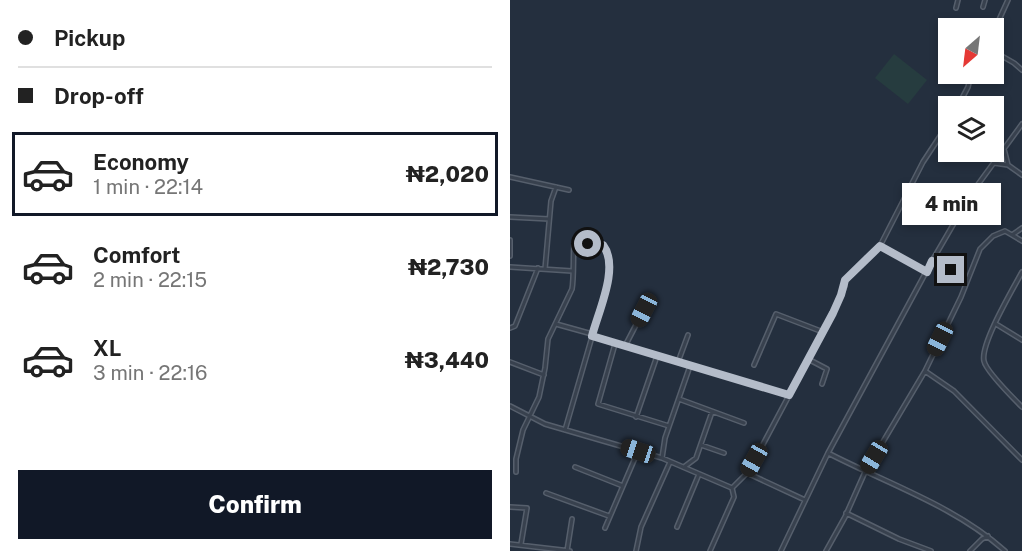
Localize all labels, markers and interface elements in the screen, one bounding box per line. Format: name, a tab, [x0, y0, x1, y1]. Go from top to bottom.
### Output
north arrow	[938, 18, 1004, 84]
map controls	[938, 18, 1004, 162]
text: Pickup	[54, 25, 125, 51]
text: Drop-off	[54, 83, 144, 109]
button: layers	[938, 96, 1004, 162]
icon: car	[21, 147, 75, 201]
text: Economy	[93, 149, 189, 175]
text: ₦2,020	[406, 161, 489, 187]
text: 1 min · 22:14	[93, 175, 203, 199]
callout: 4 min	[902, 183, 1000, 225]
text: 4 min	[925, 192, 978, 216]
route start	[574, 230, 601, 257]
icon: car	[21, 240, 75, 294]
text: Comfort	[93, 242, 180, 268]
text: ₦2,730	[408, 254, 489, 280]
route end	[937, 256, 964, 283]
text: 2 min · 22:15	[93, 268, 207, 292]
car	[628, 290, 660, 330]
car	[924, 319, 956, 359]
icon: car	[21, 333, 75, 387]
text: XL	[93, 335, 121, 361]
text: ₦3,440	[405, 347, 489, 373]
text: 3 min · 22:16	[93, 361, 208, 385]
car	[618, 437, 658, 465]
car	[857, 437, 891, 477]
car	[737, 440, 771, 480]
button: Confirm	[18, 470, 492, 539]

